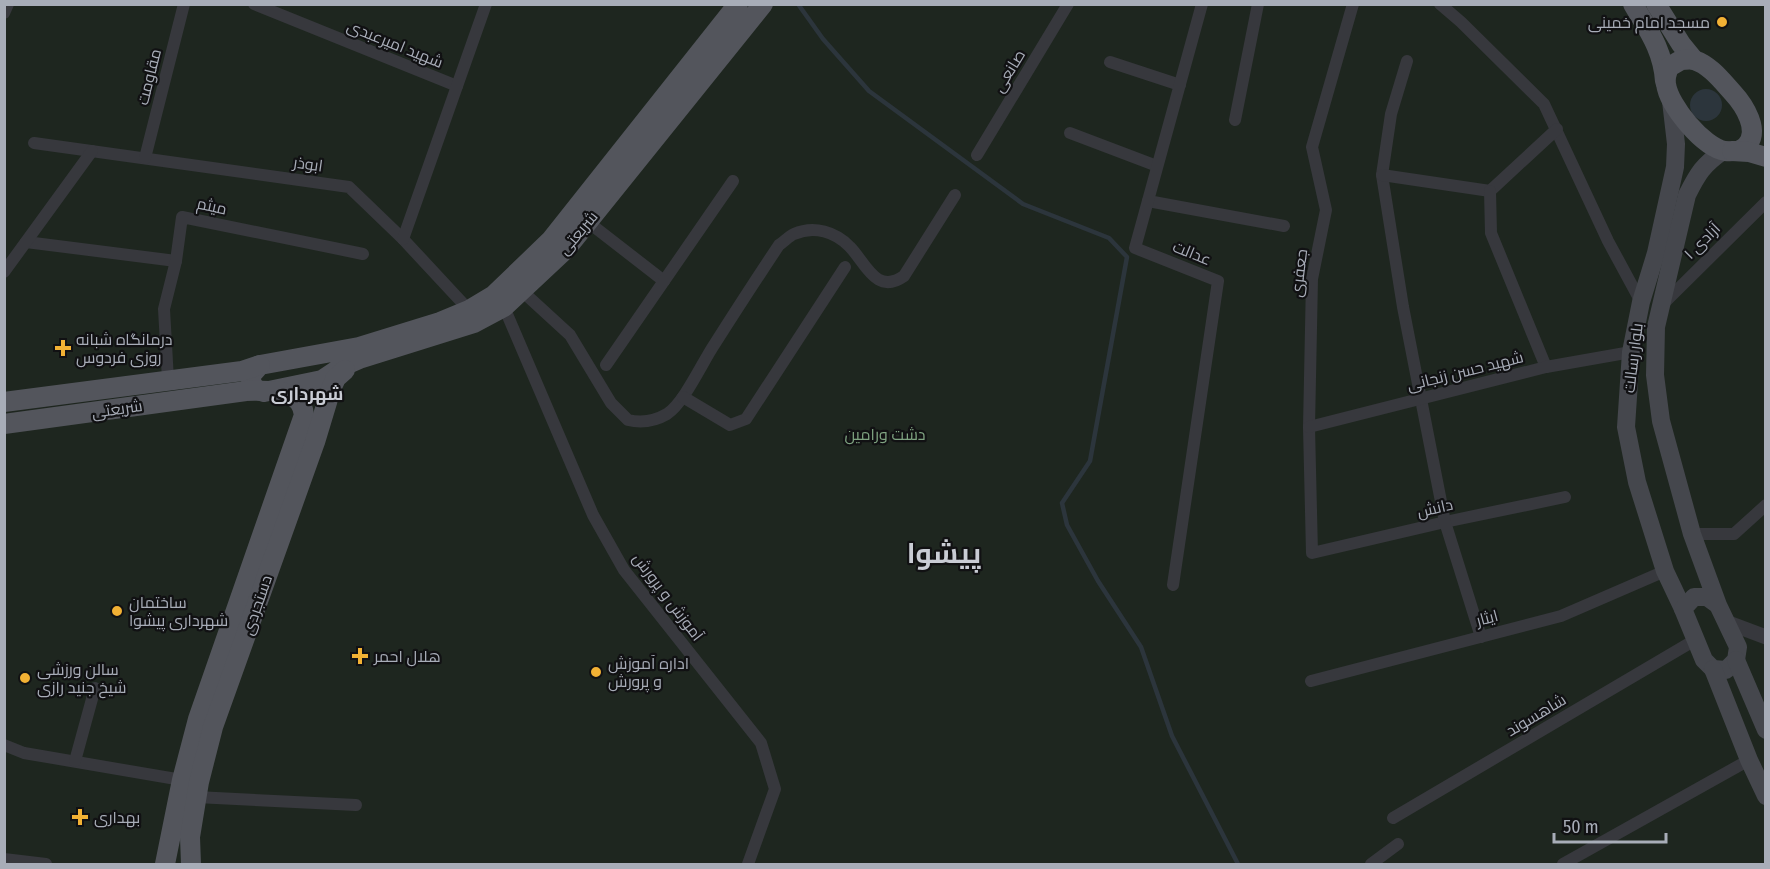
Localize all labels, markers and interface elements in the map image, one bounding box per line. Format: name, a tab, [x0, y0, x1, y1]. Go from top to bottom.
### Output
place label: مسجد امام خمینی	[1588, 13, 1710, 34]
marker: مسجد امام خمینی	[1715, 15, 1729, 29]
street label: شهید امیرعبدی	[344, 16, 446, 73]
street label: صانعی	[989, 46, 1030, 96]
street label: مقاومت	[133, 47, 165, 107]
street label: ابوذر	[291, 152, 324, 175]
street label: میثم	[195, 194, 229, 220]
street label: شریعتی	[554, 207, 602, 259]
street label: آزادی ۱	[1680, 218, 1725, 264]
street label: عدالت	[1170, 237, 1214, 269]
street label: جعفری	[1287, 248, 1312, 298]
street label: بلوار رسالت	[1619, 322, 1647, 394]
place label: درمانگاه شبانه روزی فردوس	[76, 330, 173, 368]
marker: درمانگاه شبانه روزی فردوس	[54, 339, 72, 357]
street label: شهید حسن زنجانی	[1405, 347, 1525, 396]
district label: شهرداری	[271, 383, 343, 405]
street label: شریعتی	[90, 396, 144, 423]
park label: دشت ورامین	[844, 425, 926, 445]
street label: دانش	[1415, 495, 1455, 522]
district label: پیشوا	[907, 537, 981, 573]
street label: آموزش و پرورش	[627, 549, 708, 646]
street label: دستجردی	[238, 573, 277, 638]
place label: ساختمان شهرداری پیشوا	[129, 593, 228, 632]
marker: ساختمان شهرداری پیشوا	[110, 604, 124, 618]
street label: ایثار	[1473, 606, 1500, 630]
marker: هلال احمر	[351, 647, 369, 665]
place label: هلال احمر	[373, 647, 441, 667]
place label: اداره آموزش و پرورش	[608, 654, 689, 693]
place label: سالن ورزشی شیخ جنید رازی	[37, 660, 126, 699]
marker: اداره آموزش و پرورش	[589, 665, 603, 679]
marker: سالن ورزشی شیخ جنید رازی	[18, 671, 32, 685]
street label: شاهسوند	[1503, 690, 1569, 740]
scale bar	[1554, 806, 1666, 844]
marker: بهداری	[71, 808, 89, 826]
place label: بهداری	[94, 808, 140, 828]
text: 50 m	[1563, 816, 1599, 838]

